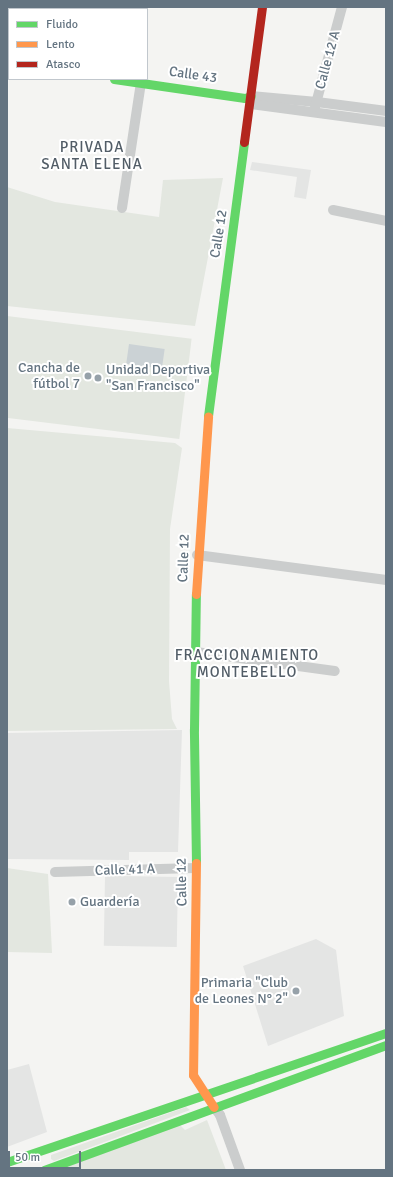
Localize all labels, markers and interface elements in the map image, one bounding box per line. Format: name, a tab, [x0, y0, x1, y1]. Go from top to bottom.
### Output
legend	[8, 8, 148, 80]
text: Fluido	[46, 17, 78, 32]
street label: Calle 12 A	[312, 29, 344, 91]
text: Lento	[46, 37, 75, 52]
text: Atasco	[46, 57, 81, 72]
street label: Calle 43	[168, 63, 218, 87]
district label: PRIVADA SANTA ELENA	[41, 138, 143, 173]
street label: Calle 12	[207, 209, 231, 259]
place label: Cancha de fútbol 7	[18, 360, 80, 392]
place label: Unidad Deportiva "San Francisco"	[106, 362, 210, 394]
marker: Cancha de fútbol 7	[83, 371, 93, 381]
marker: Unidad Deportiva "San Francisco"	[93, 373, 103, 383]
street label: Calle 12	[175, 533, 193, 583]
district label: FRACCIONAMIENTO MONTEBELLO	[175, 646, 319, 681]
street label: Calle 12	[173, 858, 191, 906]
street label: Calle 41 A	[95, 861, 155, 879]
place label: Guardería	[80, 894, 139, 910]
marker: Guardería	[67, 897, 77, 907]
place label: Primaria "Club de Leones N° 2"	[195, 975, 288, 1008]
marker: Primaria "Club de Leones N° 2"	[291, 986, 301, 996]
scale bar	[10, 1143, 83, 1169]
text: 50 m	[15, 1150, 40, 1165]

